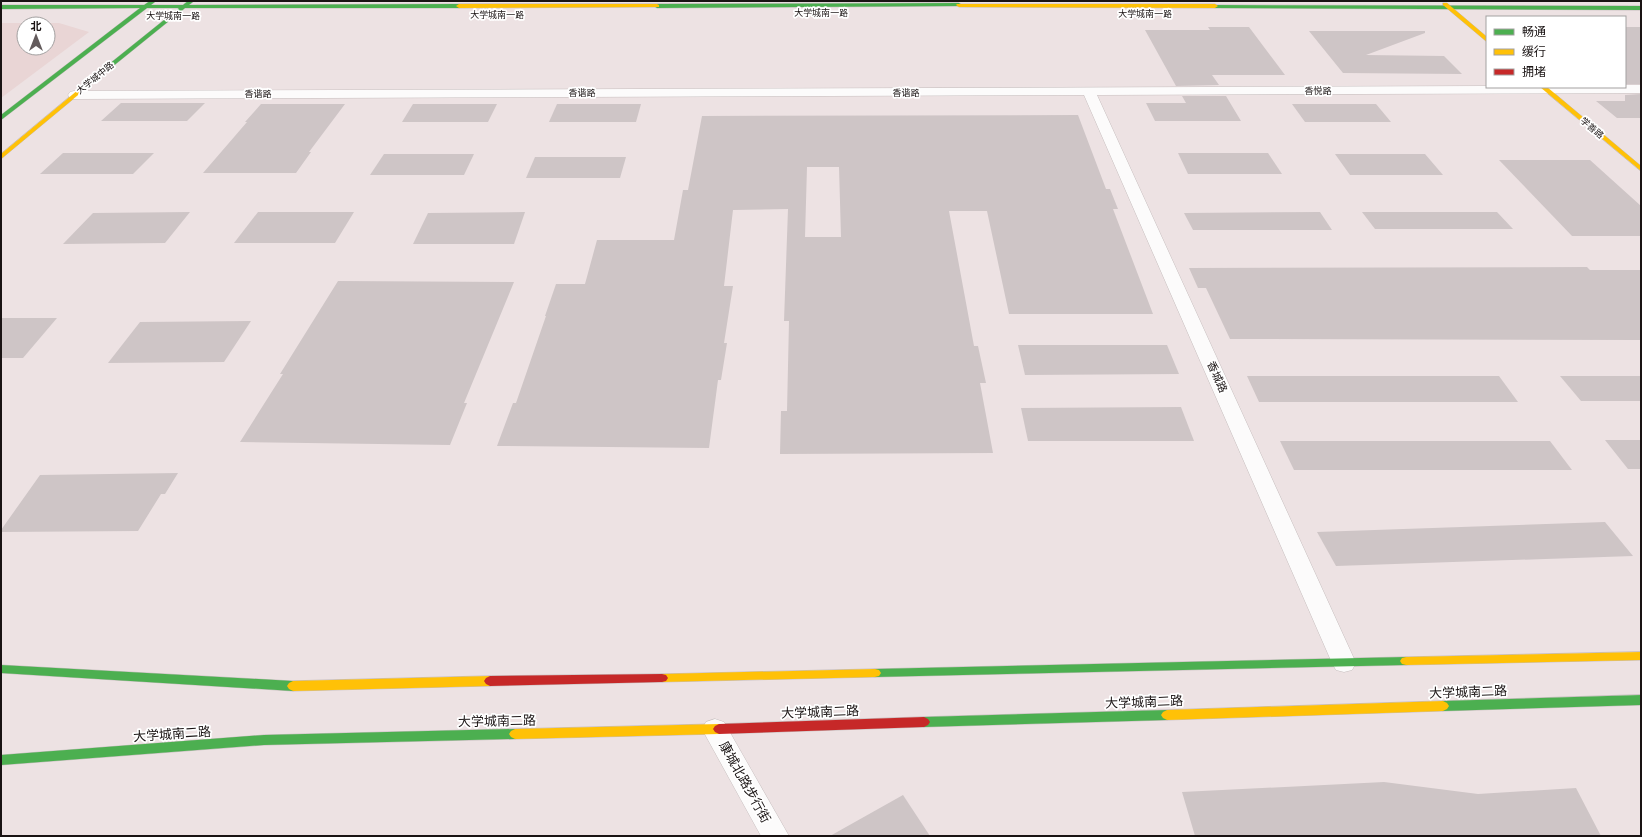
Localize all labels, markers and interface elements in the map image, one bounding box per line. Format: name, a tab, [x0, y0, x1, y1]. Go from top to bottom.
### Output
street label: 大学城南一路	[794, 8, 848, 18]
street label: 大学城南一路	[1118, 9, 1172, 19]
street label: 大学城南一路	[470, 10, 524, 20]
street label: 大学城南一路	[146, 11, 200, 21]
north arrow	[16, 16, 56, 56]
legend	[1486, 16, 1626, 88]
text: 北	[31, 20, 42, 33]
text: 畅通	[1522, 25, 1546, 39]
text: 缓行	[1522, 45, 1546, 59]
street label: 大学城中路	[74, 60, 116, 96]
text: 拥堵	[1522, 65, 1546, 79]
street label: 香悦路	[1304, 86, 1332, 96]
street label: 香谐路	[568, 87, 596, 98]
street label: 香谐路	[892, 87, 920, 98]
street label: 香谐路	[244, 88, 272, 99]
street label: 学善路	[1578, 115, 1606, 141]
street label: 香城路	[1204, 359, 1230, 395]
street label: 大学城南二路	[1429, 683, 1507, 701]
street label: 大学城南二路	[1105, 693, 1183, 711]
street label: 大学城南二路	[781, 703, 859, 721]
street label: 大学城南二路	[458, 713, 536, 729]
street label: 大学城南二路	[133, 724, 211, 744]
street label: 康城北路步行街	[716, 739, 774, 825]

